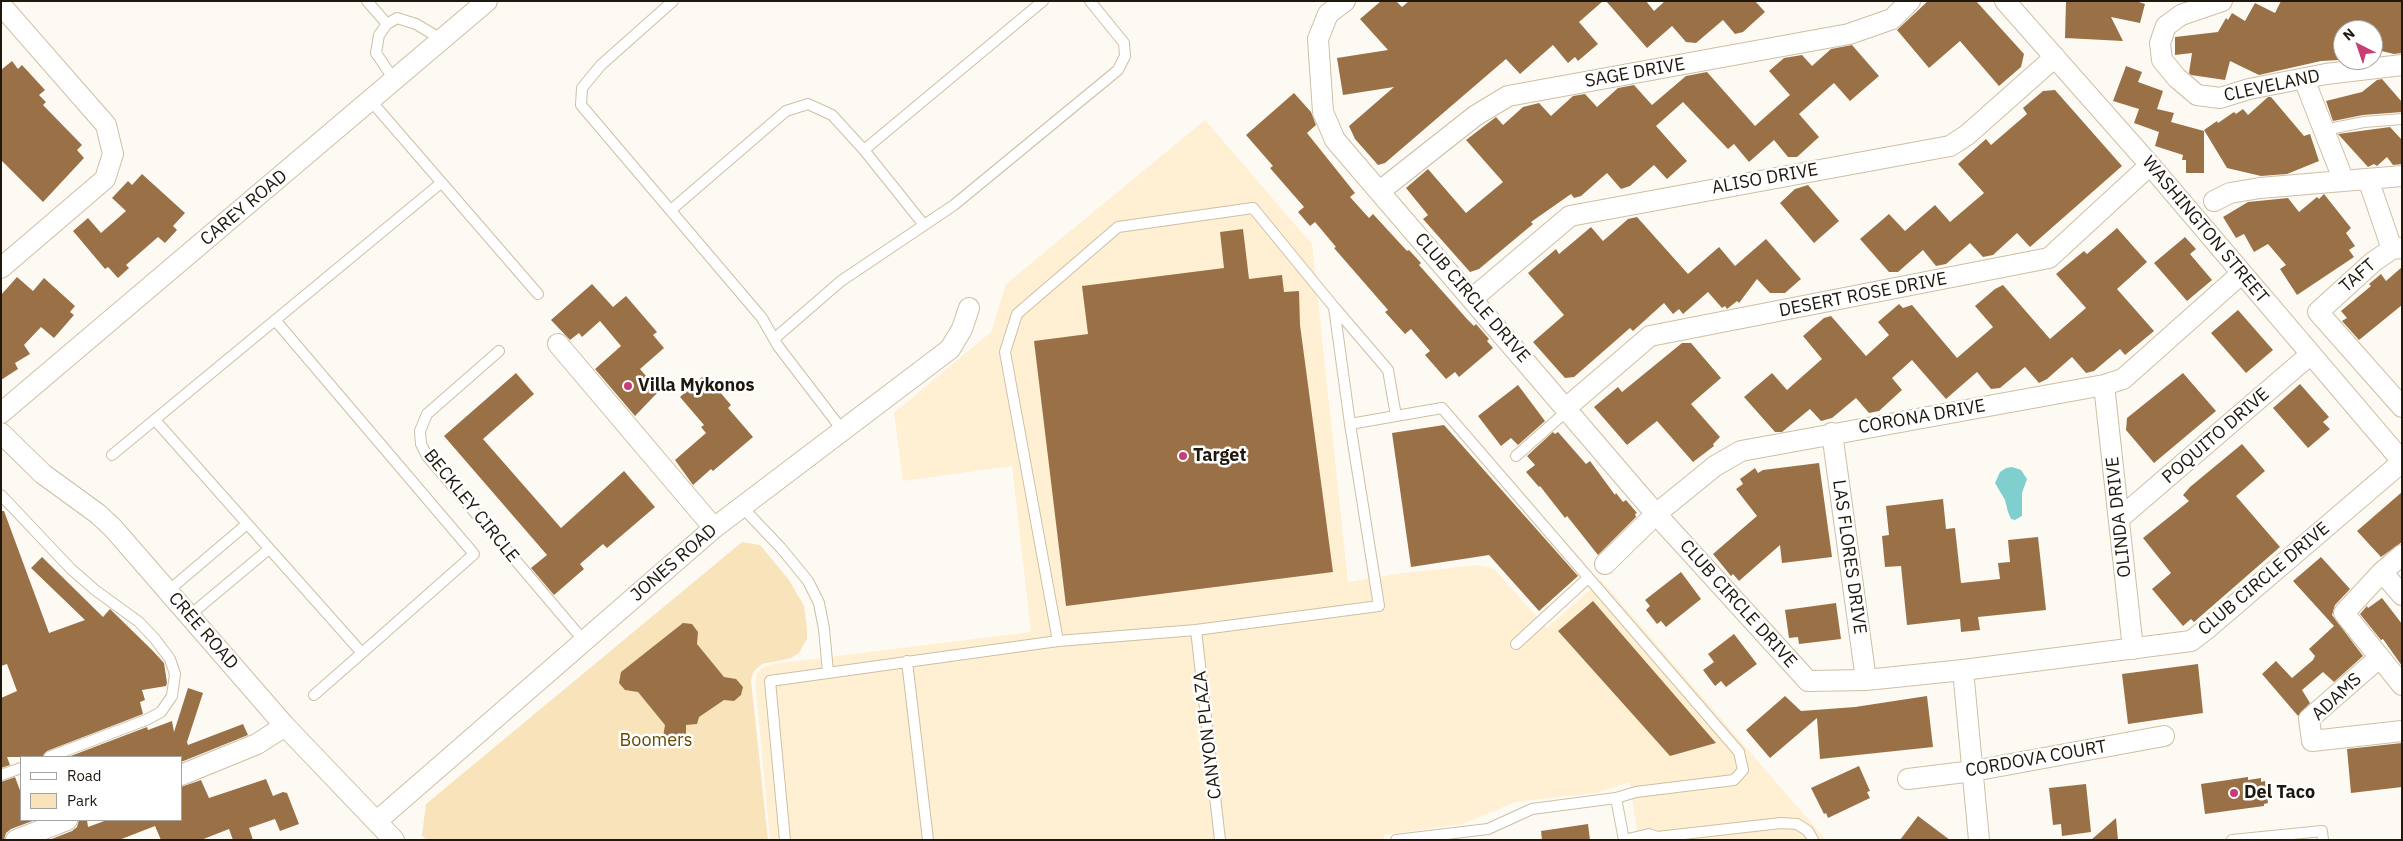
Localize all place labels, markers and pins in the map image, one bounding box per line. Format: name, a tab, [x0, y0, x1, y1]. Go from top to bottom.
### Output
place label: Villa Mykonos	[638, 375, 754, 397]
marker: Villa Mykonos	[622, 380, 634, 392]
place label: Target	[1193, 445, 1246, 467]
marker: Target	[1177, 450, 1189, 462]
place label: Del Taco	[2244, 782, 2315, 804]
marker: Del Taco	[2228, 787, 2240, 799]

